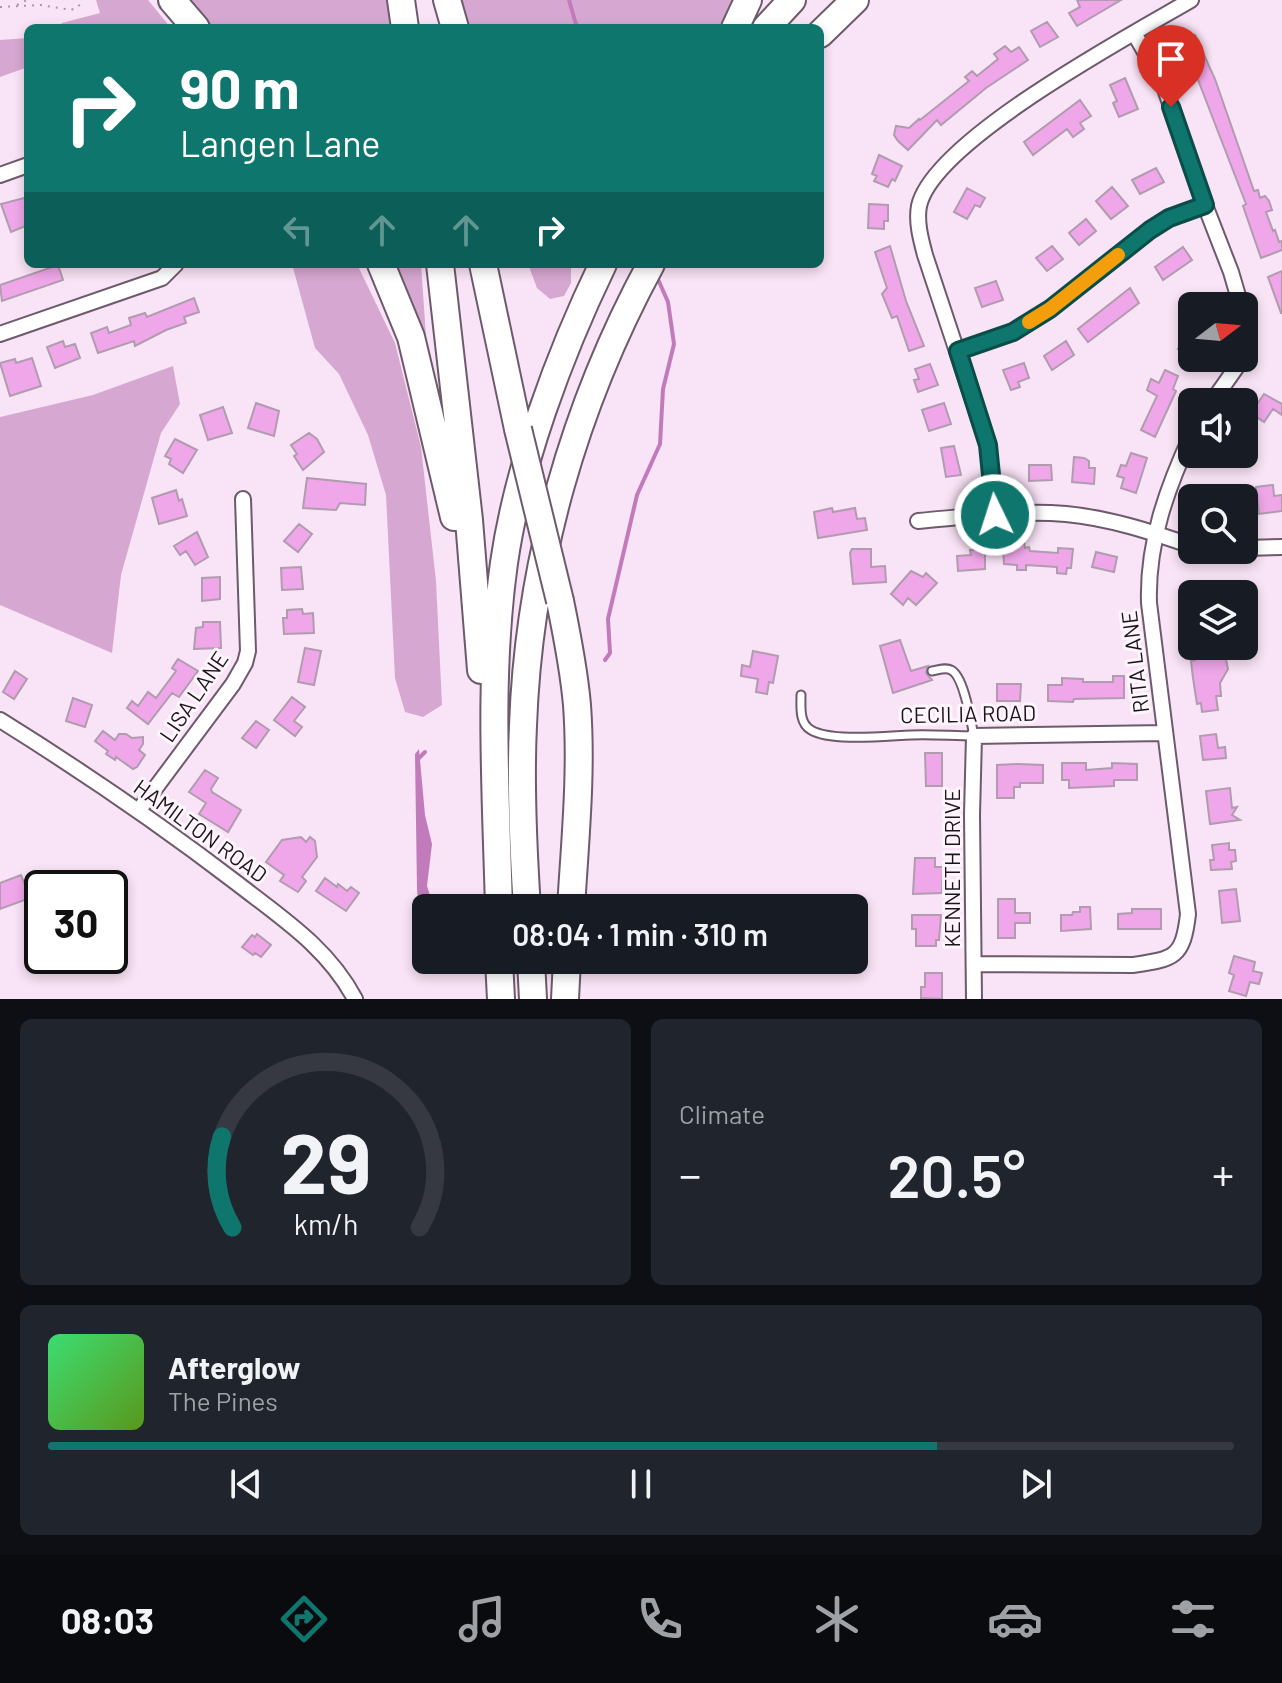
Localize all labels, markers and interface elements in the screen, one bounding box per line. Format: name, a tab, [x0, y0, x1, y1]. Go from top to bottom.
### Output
pin	[1137, 25, 1205, 107]
icon: arrive	[1149, 37, 1193, 81]
text: 90 m	[180, 53, 300, 120]
icon: right	[48, 56, 152, 160]
text: Langen Lane	[180, 121, 380, 164]
icon: left	[276, 208, 320, 252]
icon: ahead	[360, 208, 404, 252]
icon: ahead	[444, 208, 488, 252]
icon: right	[528, 208, 572, 252]
north arrow	[1178, 292, 1258, 372]
map controls	[1178, 292, 1258, 660]
button: sound	[1178, 388, 1258, 468]
position arrow	[953, 473, 1037, 557]
button: search	[1178, 484, 1258, 564]
button: layers	[1178, 580, 1258, 660]
street label: RITA LANE	[1115, 609, 1153, 715]
street label: LISA LANE	[153, 646, 233, 746]
street label: CECILIA ROAD	[900, 699, 1036, 727]
street label: HAMILTON ROAD	[129, 773, 273, 887]
street label: KENNETH DRIVE	[938, 788, 964, 948]
speed limit sign: 30	[24, 870, 128, 974]
text: 08:04 · 1 min · 310 m	[512, 916, 768, 952]
text: Climate	[679, 1098, 765, 1129]
text: 29	[280, 1111, 371, 1211]
text: 20.5°	[888, 1138, 1026, 1210]
text: −	[679, 1147, 701, 1200]
text: +	[1212, 1147, 1234, 1200]
text: km/h	[293, 1206, 358, 1241]
text: Afterglow	[168, 1349, 301, 1385]
text: The Pines	[168, 1385, 278, 1416]
icon: previous	[224, 1462, 268, 1506]
icon: pause	[619, 1462, 663, 1506]
icon: next	[1014, 1462, 1058, 1506]
icon: directions	[276, 1591, 332, 1647]
icon: music	[454, 1591, 510, 1647]
icon: phone	[632, 1591, 688, 1647]
icon: climate	[809, 1591, 865, 1647]
icon: car	[987, 1591, 1043, 1647]
icon: filters	[1165, 1591, 1221, 1647]
text: 08:03	[61, 1598, 154, 1641]

